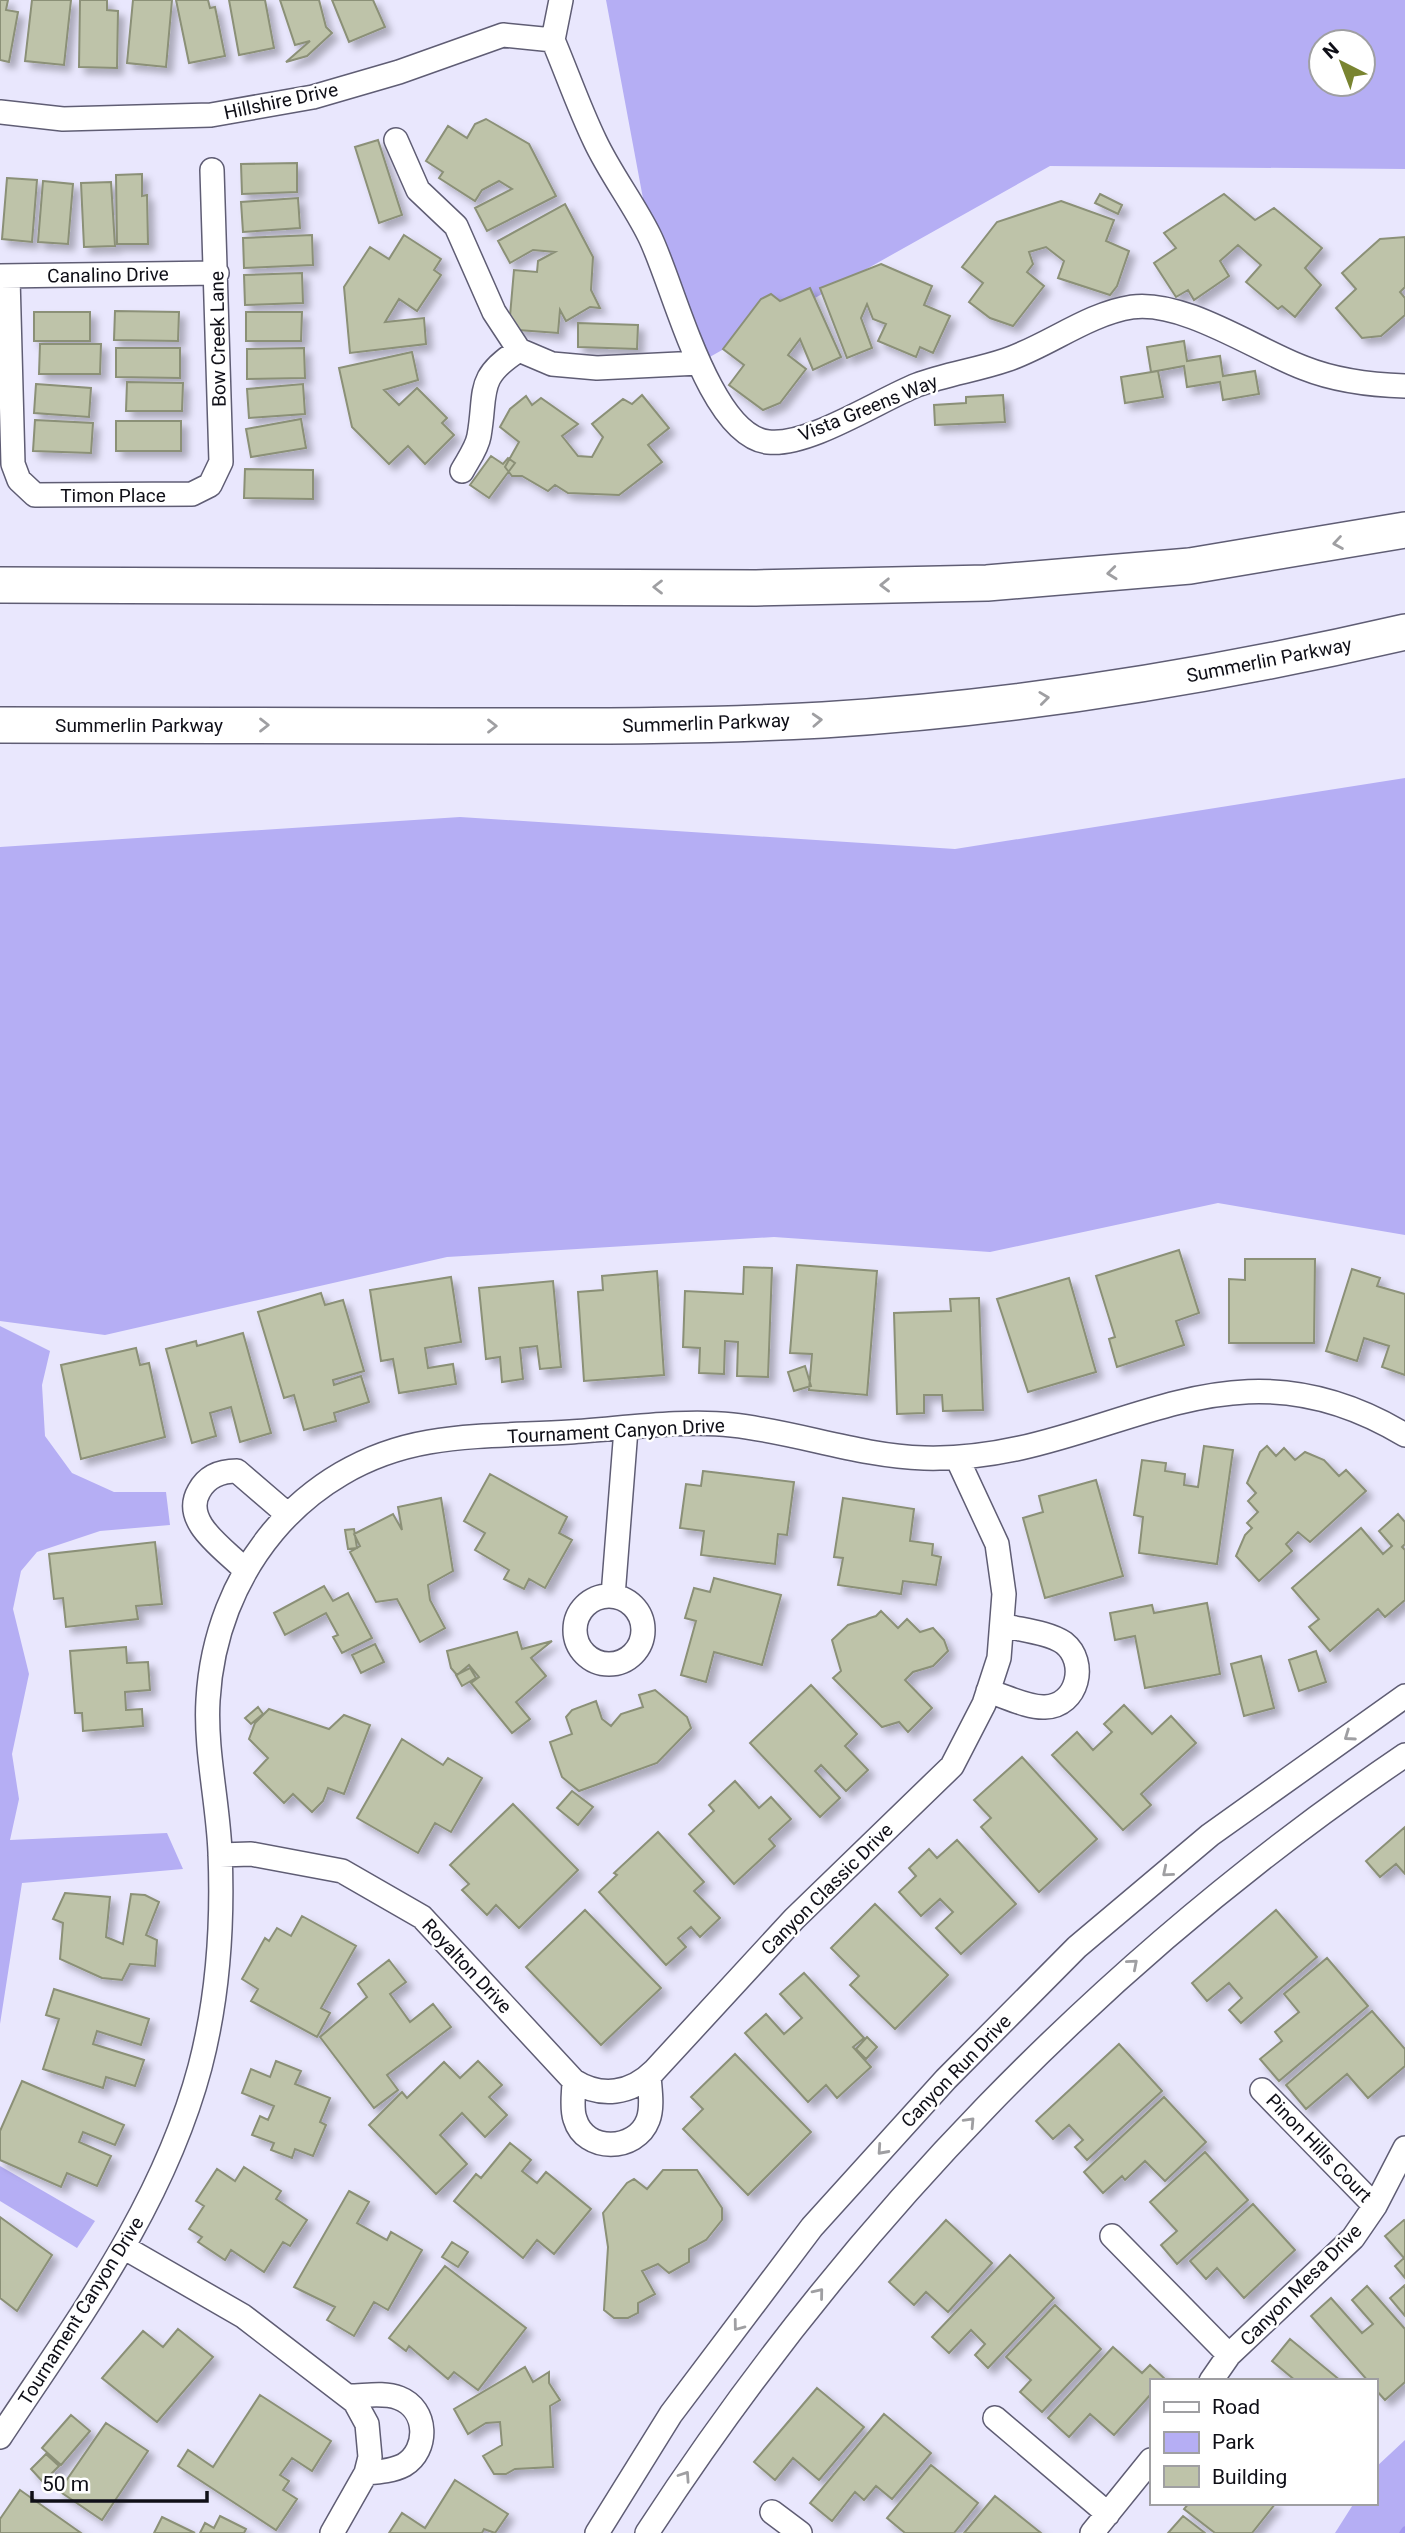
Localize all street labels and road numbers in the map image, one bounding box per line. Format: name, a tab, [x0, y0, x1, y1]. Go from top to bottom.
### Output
street label: Hillshire Drive	[222, 78, 340, 124]
street label: Canalino Drive	[47, 262, 169, 288]
street label: Bow Creek Lane	[205, 271, 231, 407]
street label: Vista Greens Way	[795, 370, 941, 446]
street label: Timon Place	[60, 484, 166, 507]
street label: Summerlin Parkway	[1184, 633, 1354, 687]
street label: Summerlin Parkway	[622, 709, 790, 737]
street label: Summerlin Parkway	[55, 714, 223, 737]
street label: Tournament Canyon Drive	[507, 1414, 725, 1448]
street label: Canyon Classic Drive	[756, 1818, 898, 1960]
street label: Royalton Drive	[417, 1914, 517, 2018]
street label: Canyon Run Drive	[896, 2010, 1016, 2132]
street label: Pinon Hills Court	[1261, 2089, 1377, 2207]
street label: Tournament Canyon Drive	[14, 2212, 148, 2410]
street label: Canyon Mesa Drive	[1235, 2219, 1367, 2351]

